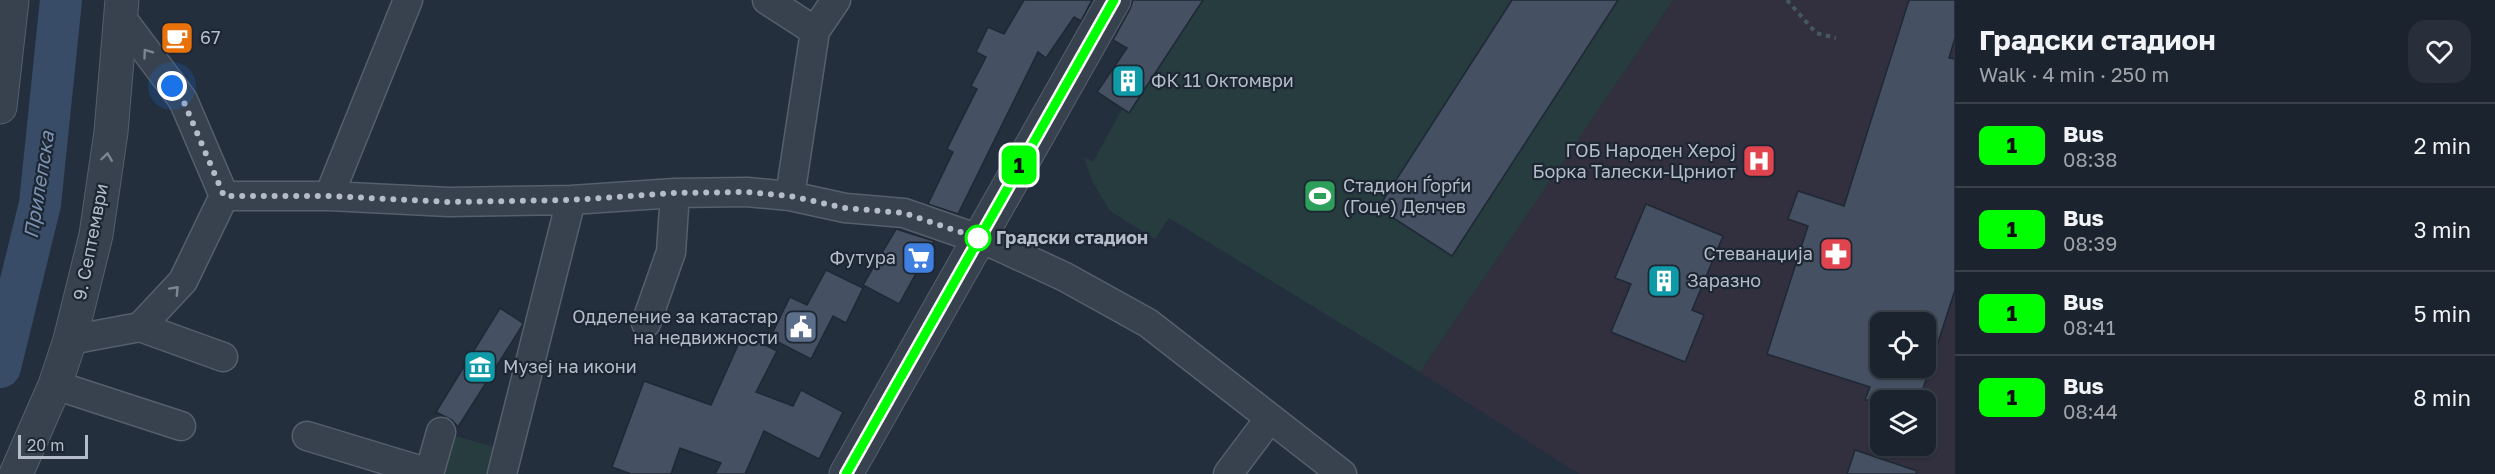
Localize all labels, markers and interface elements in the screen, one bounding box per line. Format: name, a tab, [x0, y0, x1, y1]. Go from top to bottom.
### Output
cafe icon: 67	[159, 20, 195, 56]
button: heart	[2408, 20, 2471, 83]
text: Градски стадион	[1979, 23, 2215, 56]
place label: 67	[200, 26, 220, 48]
one-way arrow	[144, 48, 155, 59]
text: Walk · 4 min · 250 m	[1979, 62, 2169, 86]
building icon: ФК 11 Октомври	[1110, 63, 1146, 99]
place label: ФК 11 Октомври	[1151, 69, 1294, 91]
your location	[157, 71, 187, 101]
text: Bus	[2063, 120, 2104, 147]
water label: Прилепска	[18, 129, 58, 240]
text: 1	[2007, 132, 2017, 158]
text: 2 min	[2414, 132, 2471, 159]
place label: ГОБ Народен Херој Борка Талески-Црниот	[1532, 139, 1736, 182]
hospital icon: ГОБ Народен Херој Борка Талески-Црниот	[1741, 143, 1777, 179]
line badge: 1	[1000, 146, 1038, 184]
text: 08:38	[2063, 147, 2118, 171]
one-way arrow	[101, 152, 113, 162]
text: 1	[1014, 152, 1024, 178]
place label: Стадион Ѓорѓи (Гоце) Делчев	[1343, 174, 1471, 217]
sports icon: Стадион Ѓорѓи (Гоце) Делчев	[1302, 178, 1338, 214]
street label: 9. Септември	[68, 182, 112, 302]
text: Bus	[2063, 204, 2104, 231]
text: 1	[2007, 216, 2017, 242]
text: 3 min	[2414, 216, 2471, 243]
marker: Градски стадион	[965, 225, 991, 251]
place label: Градски стадион	[996, 226, 1148, 248]
text: 08:39	[2063, 231, 2117, 255]
pharmacy icon: Стеванаџија	[1818, 236, 1854, 272]
supermarket icon: Футура	[901, 240, 937, 276]
place label: Стеванаџија	[1704, 242, 1813, 264]
place label: Футура	[830, 246, 896, 268]
building icon: Заразно	[1646, 263, 1682, 299]
place label: Заразно	[1687, 269, 1761, 291]
one-way arrow	[167, 286, 178, 297]
text: Bus	[2063, 288, 2104, 315]
text: 1	[2007, 300, 2017, 326]
text: 5 min	[2414, 300, 2471, 327]
place label: Одделение за катастар на недвижности	[572, 305, 778, 348]
public building icon: Одделение за катастар на недвижности	[783, 309, 819, 345]
map controls	[1870, 312, 1936, 456]
button: locate	[1870, 312, 1936, 378]
text: 08:41	[2063, 315, 2116, 339]
museum icon: Музеј на икони	[462, 349, 498, 385]
place label: Музеј на икони	[503, 355, 637, 377]
text: Bus	[2063, 372, 2104, 399]
text: 1	[2007, 384, 2017, 410]
text: 8 min	[2413, 384, 2471, 411]
button: layers	[1870, 390, 1936, 456]
text: 08:44	[2063, 399, 2118, 423]
scale bar	[18, 432, 88, 460]
text: 20 m	[27, 435, 64, 455]

